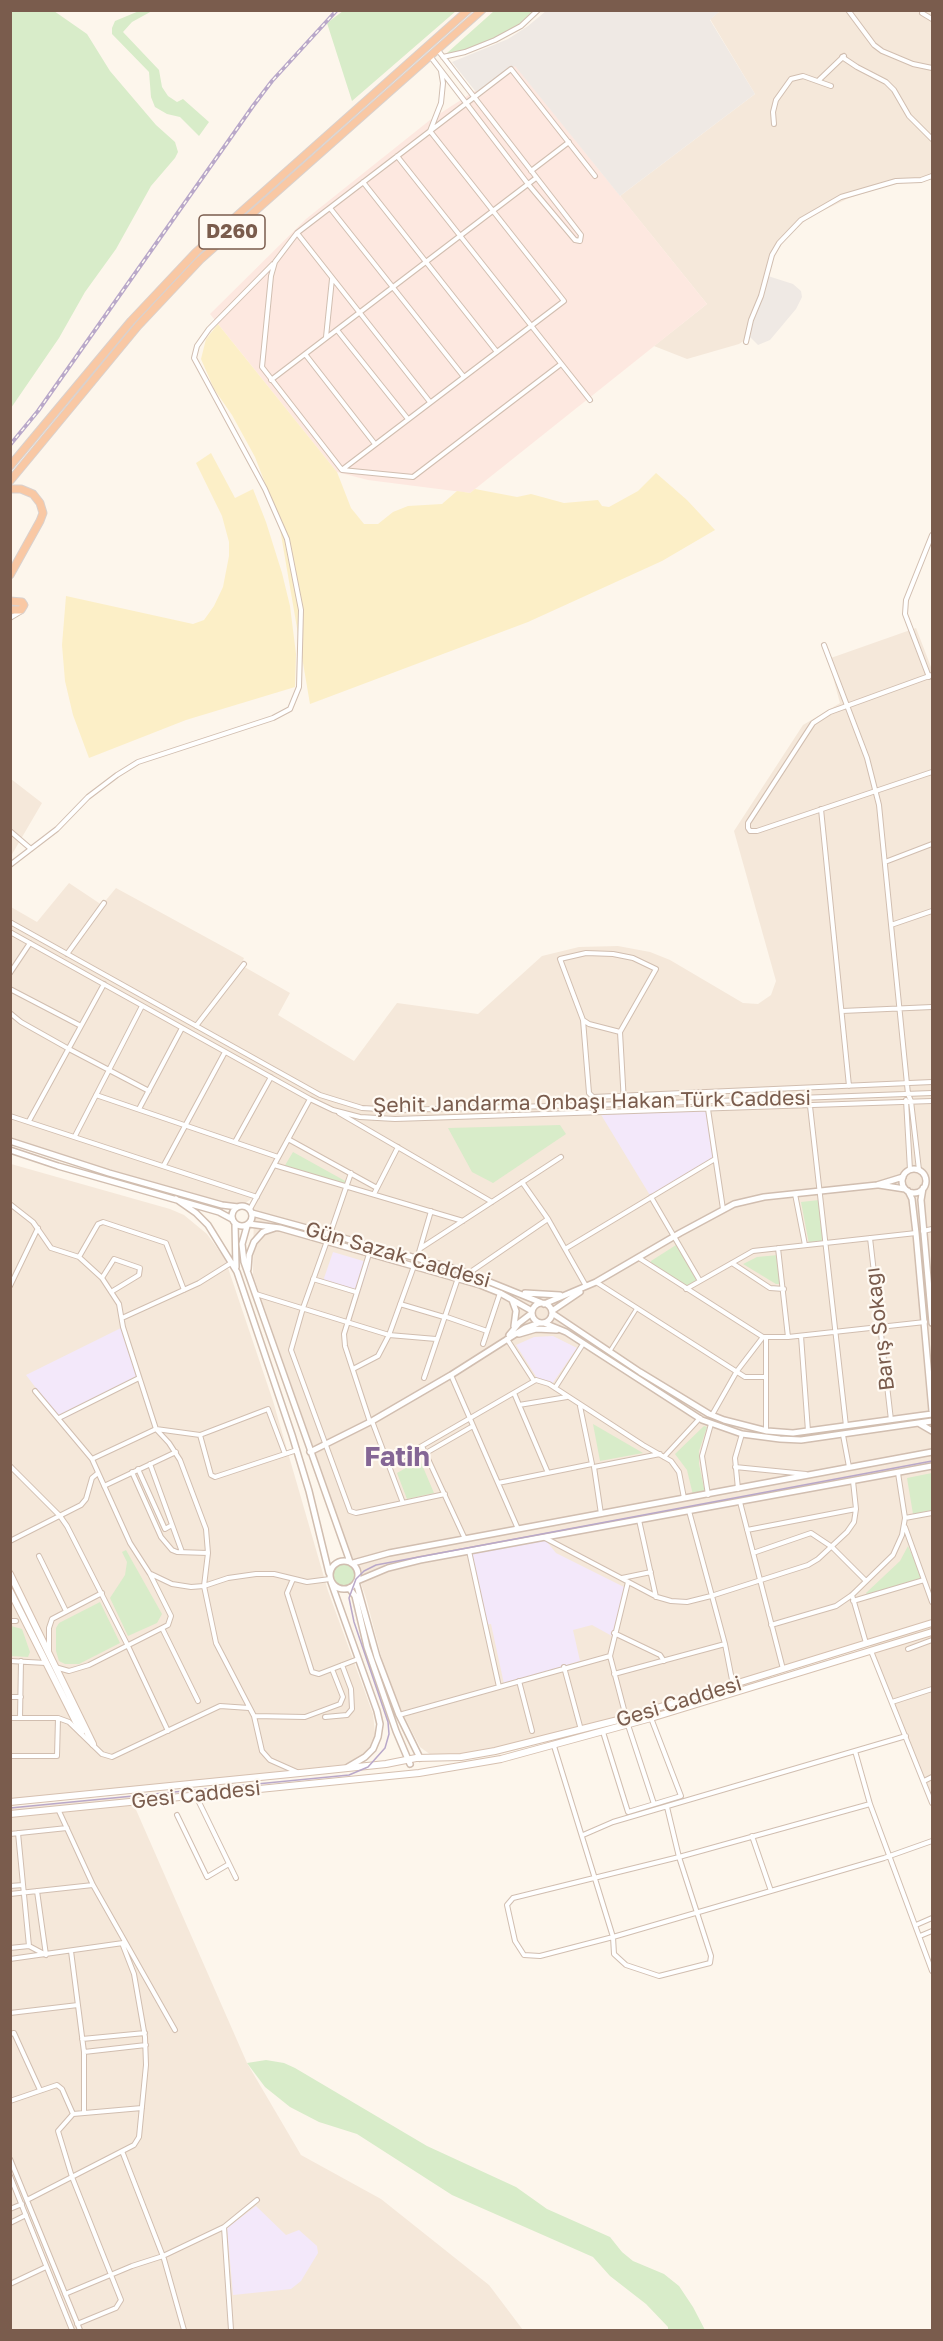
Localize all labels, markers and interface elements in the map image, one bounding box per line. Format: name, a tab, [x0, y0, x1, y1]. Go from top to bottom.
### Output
road number: D260	[199, 215, 265, 249]
street label: Şehit Jandarma Onbaşı Hakan Türk Caddesi	[373, 1086, 811, 1118]
street label: Gün Sazak Caddesi	[302, 1216, 494, 1294]
street label: Barış Sokağı	[860, 1266, 900, 1392]
district label: Fatih	[364, 1441, 430, 1473]
street label: Gesi Caddesi	[613, 1671, 745, 1733]
street label: Gesi Caddesi	[130, 1776, 262, 1814]

